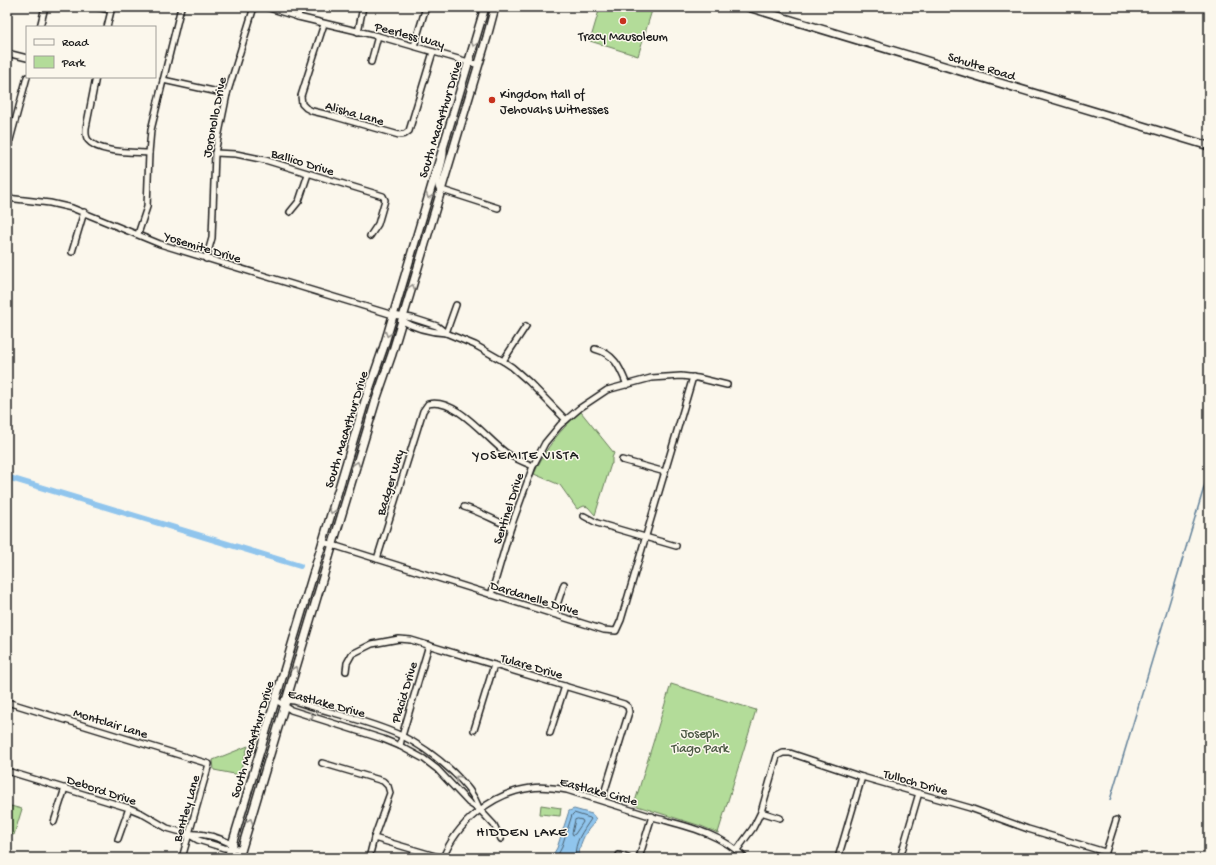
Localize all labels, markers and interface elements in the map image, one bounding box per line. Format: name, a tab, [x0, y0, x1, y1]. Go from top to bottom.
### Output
marker: Tracy Mausoleum	[618, 16, 628, 26]
street label: Peerless Way	[372, 20, 447, 53]
legend	[26, 26, 156, 78]
place label: Tracy Mausoleum	[577, 30, 668, 45]
text: Road	[62, 37, 89, 51]
one-way arrow	[470, 41, 479, 48]
street label: Schulte Road	[946, 50, 1018, 85]
text: Park	[61, 57, 87, 71]
street label: South MacArthur Drive	[416, 59, 466, 180]
street label: Joronollo Drive	[200, 76, 231, 159]
place label: Kingdom Hall of Jehovahs Witnesses	[500, 88, 609, 118]
marker: Kingdom Hall of Jehovahs Witnesses	[487, 95, 497, 105]
street label: Alisha Lane	[323, 99, 386, 130]
street label: Ballico Drive	[268, 146, 336, 180]
one-way arrow	[425, 192, 434, 199]
street label: Yosemite Drive	[161, 229, 243, 267]
one-way arrow	[407, 283, 416, 290]
one-way arrow	[384, 330, 393, 337]
street label: South MacArthur Drive	[322, 369, 372, 490]
street label: Badger Way	[374, 447, 409, 518]
district label: YOSEMITE VISTA	[471, 448, 579, 465]
one-way arrow	[352, 461, 361, 468]
street label: Sentinel Drive	[491, 471, 528, 546]
one-way arrow	[328, 508, 337, 515]
street label: Dardanelle Drive	[487, 578, 581, 620]
street label: Tulare Drive	[498, 651, 564, 683]
street label: Placid Drive	[389, 660, 422, 726]
one-way arrow	[290, 666, 299, 673]
street label: South MacArthur Drive	[228, 679, 278, 800]
street label: Eastlake Drive	[286, 687, 367, 722]
street label: Montclair Lane	[71, 706, 150, 743]
one-way arrow	[307, 711, 314, 720]
park label: Joseph Tiago Park	[670, 727, 730, 757]
street label: Tulloch Drive	[880, 767, 950, 800]
street label: Debord Drive	[64, 773, 138, 810]
street label: Bentley Lane	[170, 773, 204, 845]
one-way arrow	[456, 775, 463, 783]
street label: Eastlake Circle	[558, 775, 639, 810]
one-way arrow	[245, 817, 254, 824]
district label: HIDDEN LAKE	[476, 825, 568, 842]

